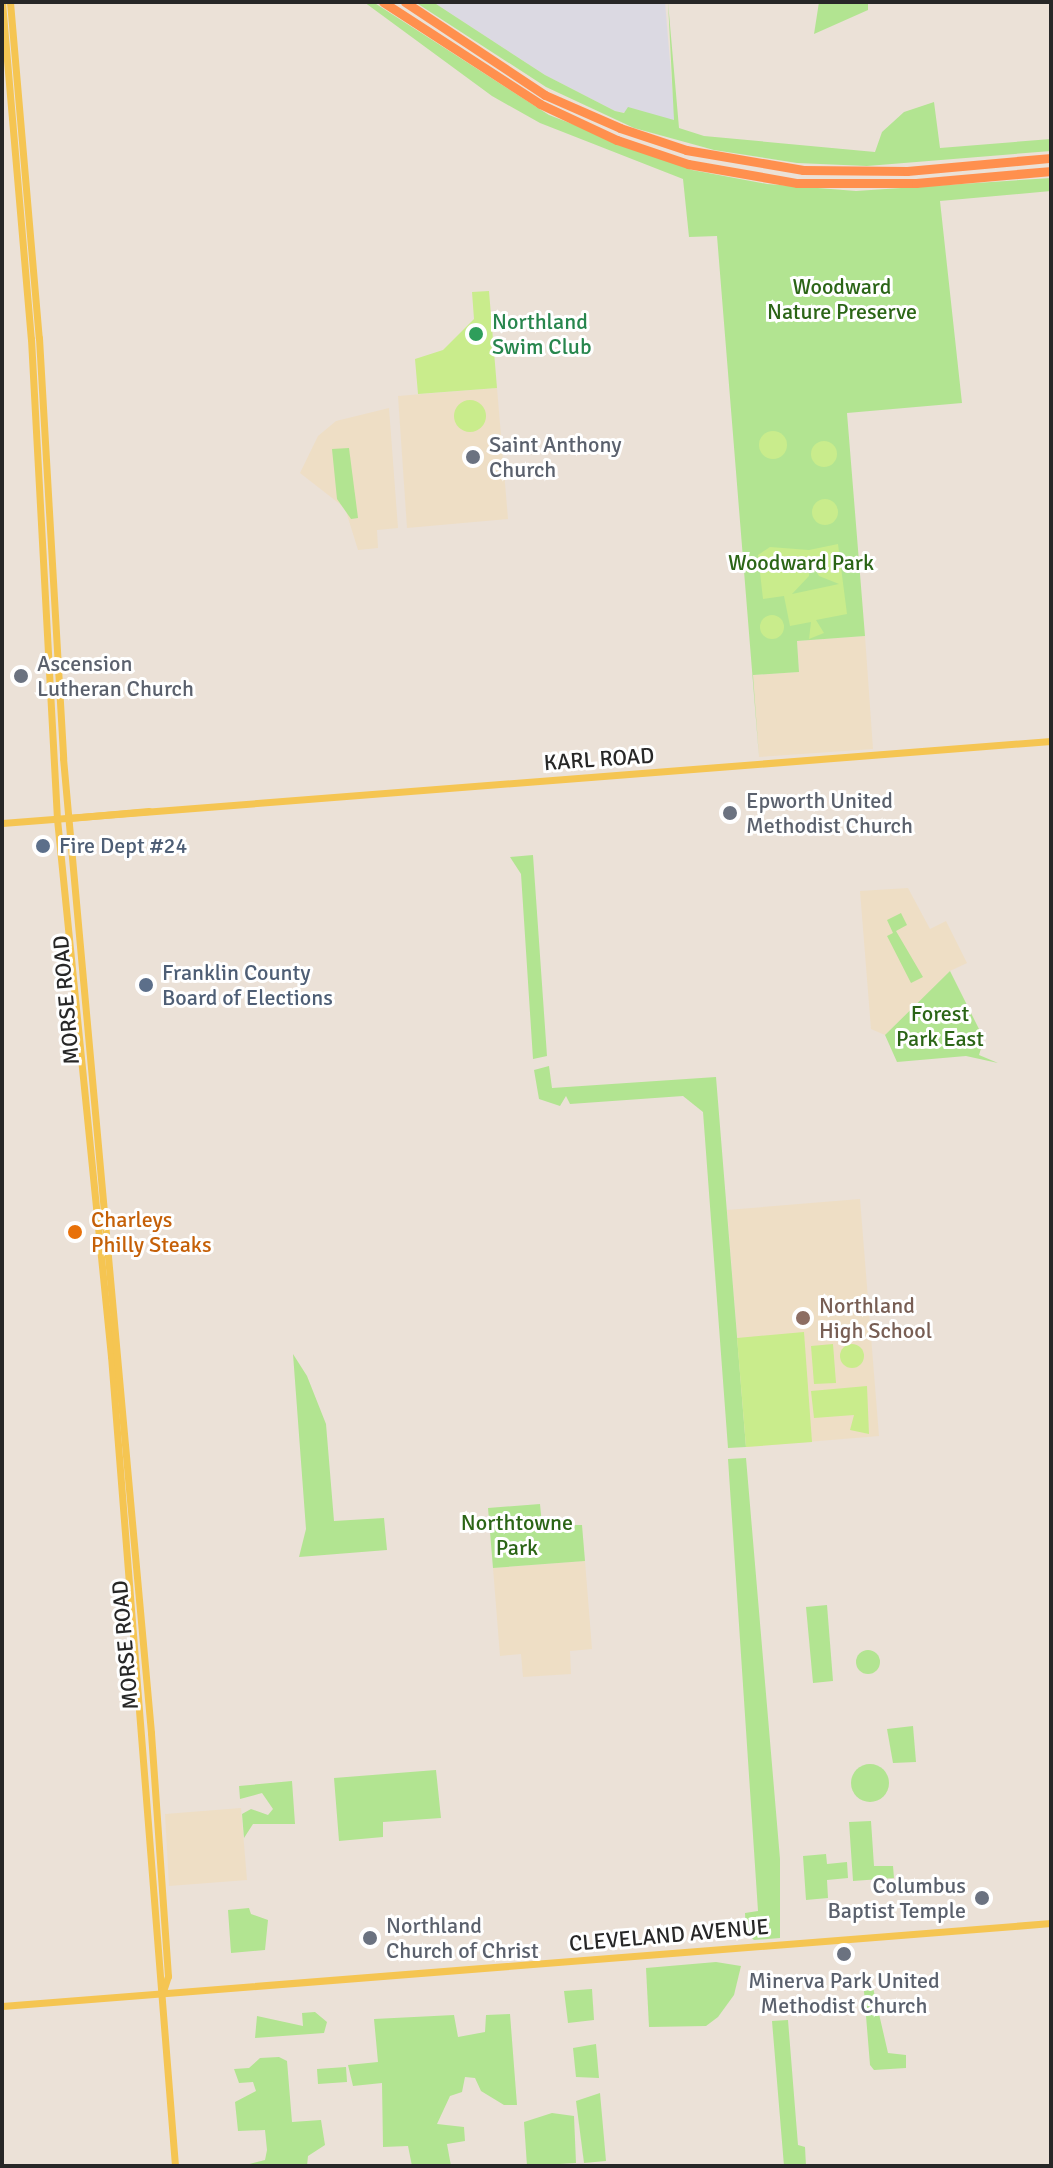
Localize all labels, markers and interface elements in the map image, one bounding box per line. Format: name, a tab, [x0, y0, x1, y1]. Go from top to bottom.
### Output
park label: Woodward Nature Preserve	[767, 273, 917, 324]
place label: Northland Swim Club	[492, 308, 591, 360]
marker: Northland Swim Club	[467, 325, 485, 343]
place label: Saint Anthony Church	[489, 431, 621, 482]
marker: Saint Anthony Church	[464, 448, 482, 466]
park label: Woodward Park	[728, 550, 874, 576]
place label: Ascension Lutheran Church	[37, 650, 194, 702]
marker: Ascension Lutheran Church	[12, 667, 30, 685]
street label: KARL ROAD	[543, 742, 655, 776]
place label: Epworth United Methodist Church	[746, 787, 913, 838]
marker: Epworth United Methodist Church	[721, 804, 739, 822]
place label: Fire Dept #24	[59, 833, 187, 859]
marker: Fire Dept #24	[34, 837, 52, 855]
street label: MORSE ROAD	[47, 934, 85, 1066]
place label: Franklin County Board of Elections	[162, 959, 333, 1010]
marker: Franklin County Board of Elections	[137, 976, 155, 994]
park label: Forest Park East	[896, 1000, 984, 1052]
place label: Charleys Philly Steaks	[91, 1206, 212, 1258]
marker: Charleys Philly Steaks	[66, 1223, 84, 1241]
place label: Northland High School	[819, 1292, 932, 1344]
marker: Northland High School	[794, 1309, 812, 1327]
park label: Northtowne Park	[461, 1509, 573, 1560]
street label: MORSE ROAD	[106, 1579, 144, 1711]
place label: Columbus Baptist Temple	[827, 1872, 966, 1924]
marker: Columbus Baptist Temple	[973, 1889, 991, 1907]
place label: Northland Church of Christ	[386, 1912, 539, 1964]
street label: CLEVELAND AVENUE	[568, 1913, 770, 1957]
marker: Northland Church of Christ	[361, 1929, 379, 1947]
marker: Minerva Park United Methodist Church	[835, 1945, 853, 1963]
place label: Minerva Park United Methodist Church	[748, 1967, 940, 2018]

